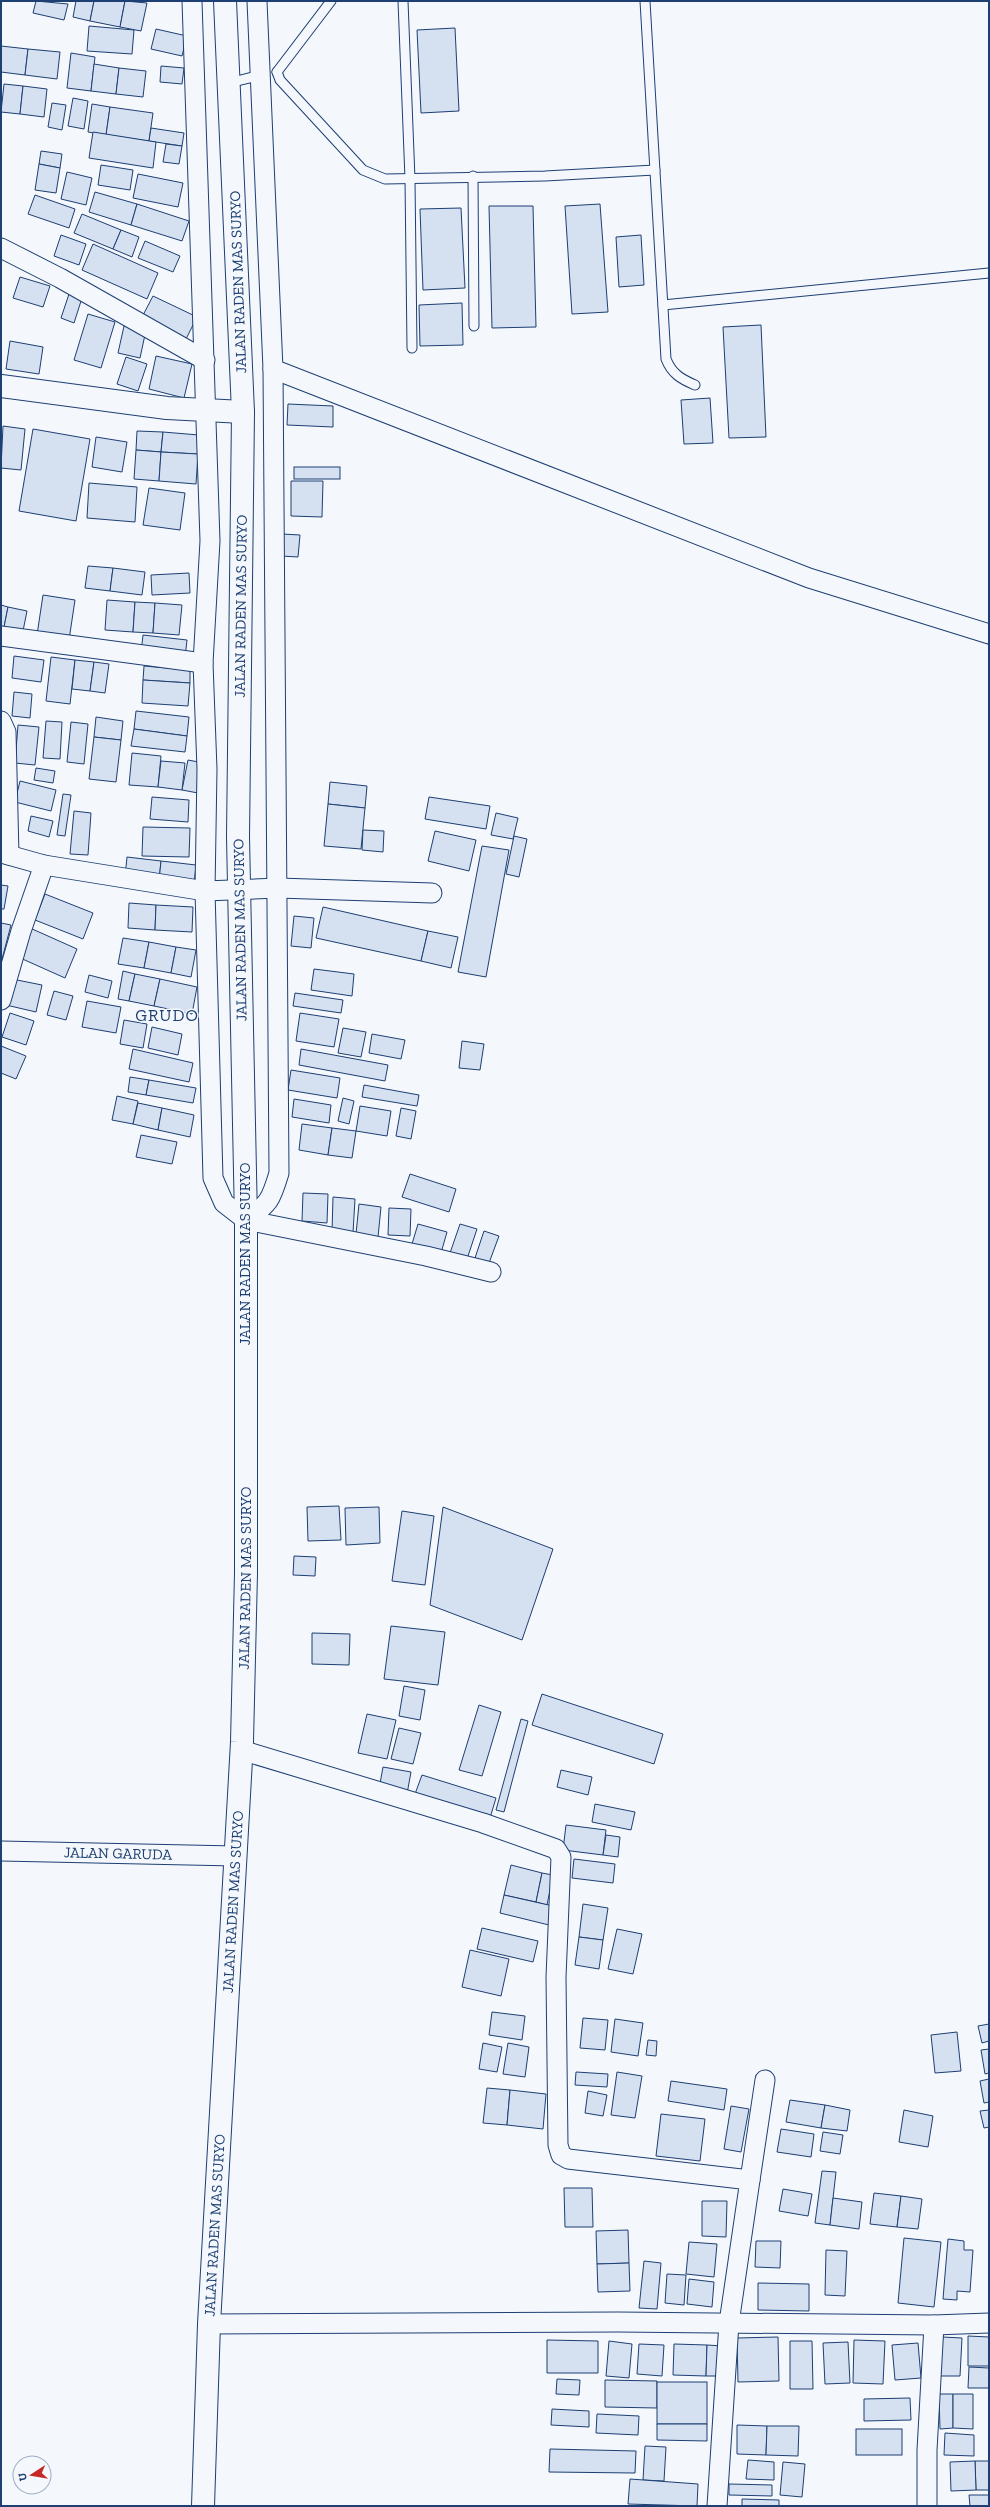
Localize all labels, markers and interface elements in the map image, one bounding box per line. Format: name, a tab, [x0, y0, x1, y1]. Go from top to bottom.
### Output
street label: JALAN RADEN MAS SURYO	[226, 190, 250, 374]
street label: JALAN RADEN MAS SURYO	[231, 515, 251, 698]
street label: JALAN RADEN MAS SURYO	[229, 838, 251, 1022]
district label: GRUDO	[135, 1005, 199, 1025]
street label: JALAN RADEN MAS SURYO	[236, 1163, 254, 1345]
street label: JALAN RADEN MAS SURYO	[235, 1487, 255, 1670]
street label: JALAN RADEN MAS SURYO	[219, 1810, 247, 1994]
street label: JALAN GARUDA	[64, 1843, 173, 1864]
street label: JALAN RADEN MAS SURYO	[200, 2133, 229, 2317]
north arrow	[12, 2455, 52, 2495]
text: U	[16, 2472, 30, 2482]

